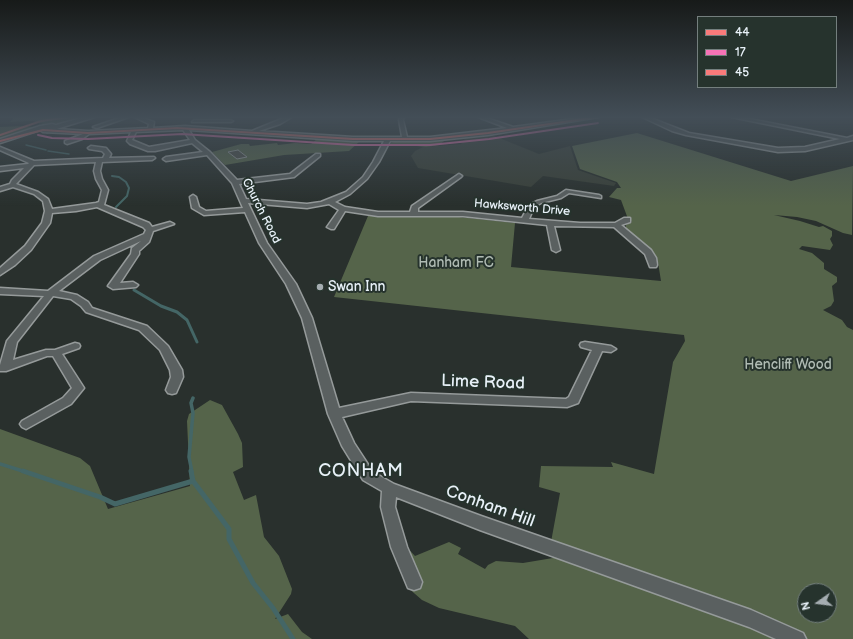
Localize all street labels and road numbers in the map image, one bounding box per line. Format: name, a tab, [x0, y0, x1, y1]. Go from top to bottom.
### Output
street label: Church Road	[238, 176, 284, 246]
street label: Hawksworth Drive	[473, 197, 571, 219]
street label: Lime Road	[441, 371, 525, 395]
street label: Conham Hill	[443, 482, 537, 532]

